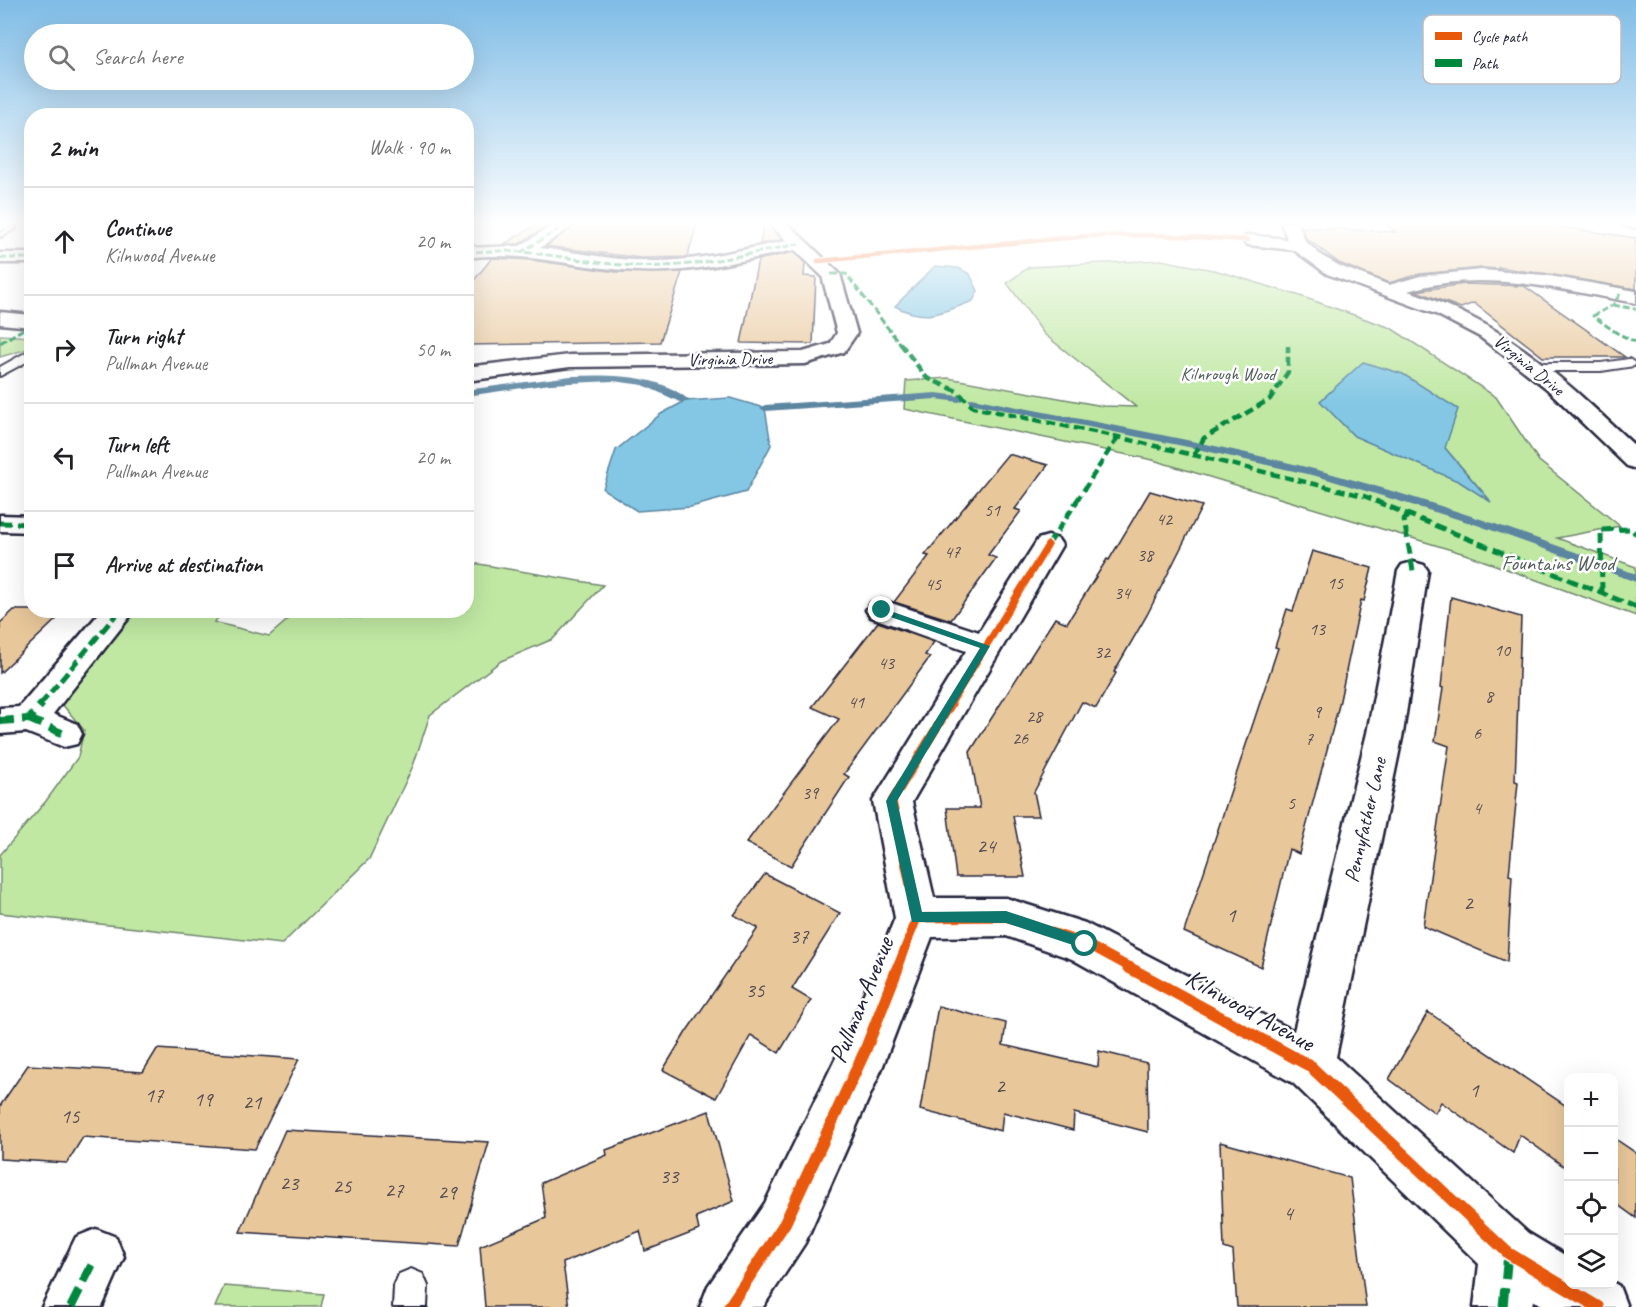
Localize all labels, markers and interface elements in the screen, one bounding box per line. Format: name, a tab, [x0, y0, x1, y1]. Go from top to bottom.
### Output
legend	[1423, 15, 1621, 84]
search box	[24, 24, 474, 90]
text: Cycle path	[1472, 27, 1528, 47]
icon: search	[45, 41, 78, 74]
text: Search here	[93, 43, 183, 71]
text: Path	[1472, 54, 1499, 74]
text: 2 min	[48, 131, 98, 164]
text: Walk · 90 m	[369, 135, 450, 160]
text: Continue	[105, 215, 171, 243]
icon: ahead	[48, 225, 81, 258]
text: 20 m	[416, 229, 450, 254]
text: Kilnwood Avenue	[105, 243, 215, 268]
text: Turn right	[105, 323, 182, 351]
street label: Virginia Drive	[1489, 330, 1570, 401]
icon: right	[48, 333, 81, 366]
text: 50 m	[416, 337, 450, 362]
street label: Virginia Drive	[688, 347, 774, 371]
text: Pullman Avenue	[105, 351, 207, 376]
park label: Kilnrough Wood	[1181, 363, 1278, 385]
text: Turn left	[105, 431, 169, 459]
icon: left	[48, 441, 81, 474]
text: 20 m	[416, 445, 450, 470]
text: Pullman Avenue	[105, 459, 207, 484]
house number: 51	[984, 499, 1001, 521]
house number: 42	[1156, 508, 1174, 530]
house number: 47	[944, 541, 961, 563]
house number: 38	[1137, 544, 1155, 566]
icon: arrive	[48, 549, 81, 582]
park label: Fountains Wood	[1501, 550, 1618, 576]
text: Arrive at destination	[105, 551, 262, 579]
house number: 15	[1327, 572, 1344, 594]
house number: 45	[925, 573, 942, 595]
house number: 34	[1114, 582, 1132, 604]
route end	[868, 596, 894, 622]
house number: 13	[1309, 618, 1327, 640]
house number: 10	[1494, 639, 1512, 661]
house number: 32	[1094, 641, 1112, 663]
house number: 43	[878, 652, 896, 674]
house number: 8	[1485, 685, 1495, 707]
house number: 41	[848, 691, 865, 713]
house number: 9	[1313, 701, 1323, 723]
house number: 28	[1026, 705, 1044, 727]
house number: 6	[1473, 722, 1482, 744]
house number: 26	[1012, 727, 1029, 749]
house number: 7	[1305, 728, 1314, 750]
street label: Pennyfather Lane	[1338, 754, 1392, 885]
house number: 39	[802, 782, 820, 804]
house number: 5	[1287, 792, 1296, 814]
house number: 4	[1473, 797, 1483, 819]
house number: 24	[977, 833, 998, 859]
house number: 2	[1463, 890, 1474, 916]
house number: 1	[1226, 902, 1237, 928]
house number: 37	[790, 923, 810, 949]
route start	[1071, 930, 1097, 956]
street label: Pullman Avenue	[821, 931, 902, 1068]
street label: Kilnwood Avenue	[1180, 961, 1322, 1060]
house number: 35	[746, 977, 766, 1003]
house number: 2	[995, 1073, 1006, 1099]
map controls	[1564, 1073, 1618, 1289]
button: +	[1564, 1073, 1618, 1127]
house number: 1	[1469, 1077, 1480, 1103]
house number: 17	[145, 1082, 165, 1108]
house number: 19	[194, 1086, 214, 1112]
house number: 21	[243, 1089, 263, 1115]
house number: 15	[61, 1103, 81, 1129]
button: −	[1564, 1127, 1618, 1181]
house number: 33	[660, 1163, 680, 1189]
house number: 23	[280, 1170, 300, 1196]
house number: 25	[333, 1173, 353, 1199]
house number: 27	[385, 1177, 405, 1203]
house number: 29	[438, 1179, 458, 1205]
button: locate	[1564, 1181, 1618, 1235]
house number: 4	[1283, 1200, 1295, 1226]
button: layers	[1564, 1235, 1618, 1289]

